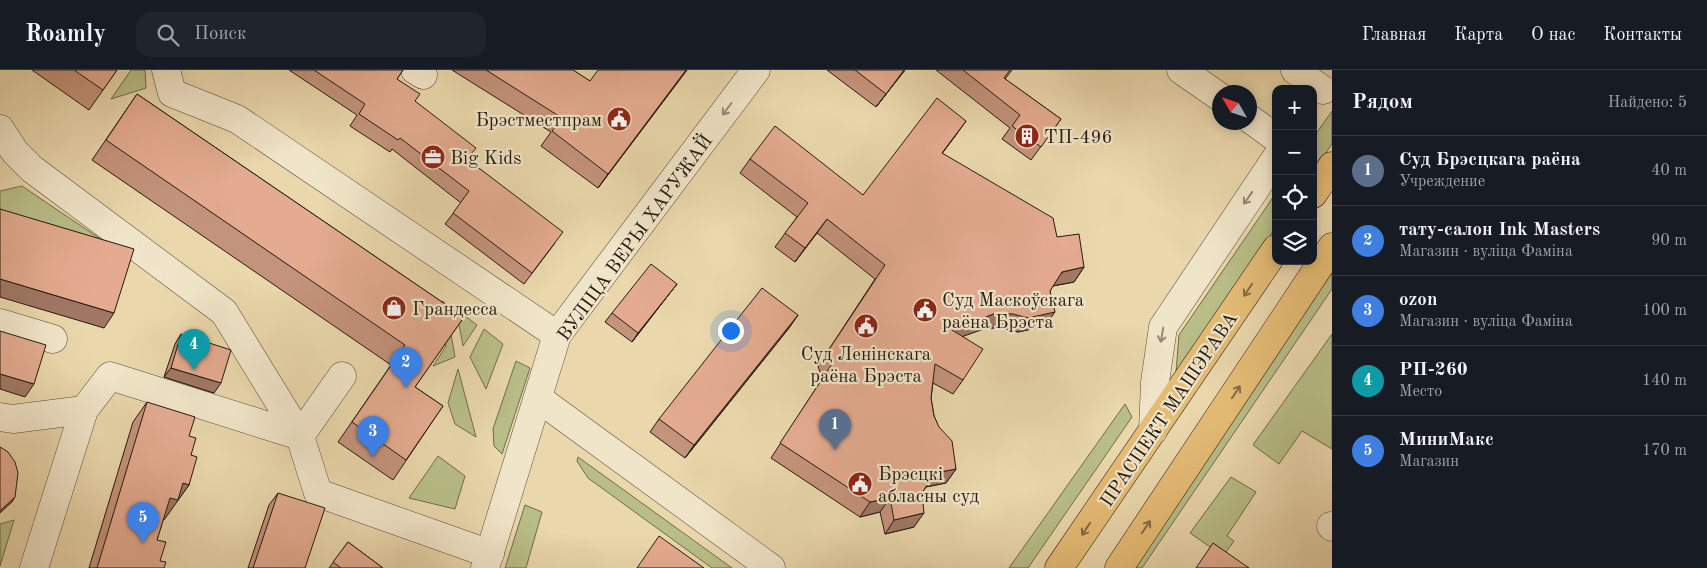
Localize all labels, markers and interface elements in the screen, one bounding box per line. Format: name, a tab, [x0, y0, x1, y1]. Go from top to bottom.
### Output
search box	[136, 12, 486, 57]
icon: search	[154, 21, 182, 49]
text: Roamly	[25, 23, 106, 47]
text: Поиск	[194, 25, 246, 44]
text: Главная	[1362, 26, 1426, 44]
text: Карта	[1454, 26, 1503, 44]
text: О нас	[1531, 26, 1575, 44]
text: Контакты	[1603, 26, 1682, 44]
north arrow	[1212, 85, 1257, 130]
map controls	[1272, 85, 1317, 265]
button: +	[1272, 85, 1317, 130]
text: Рядом	[1352, 92, 1413, 113]
text: Найдено: 5	[1608, 95, 1687, 111]
one-way arrow	[722, 102, 732, 116]
public building icon: Брэстместпрам	[606, 106, 632, 132]
place label: Брэстместпрам	[475, 112, 602, 131]
building icon: ТП-496	[1014, 123, 1040, 149]
place label: ТП-496	[1044, 129, 1113, 148]
street label: ВУЛІЦА ВЕРЫ ХАРУЖАЙ	[552, 130, 717, 345]
button: −	[1272, 130, 1317, 175]
office icon: Big Kids	[420, 144, 446, 170]
place label: Big Kids	[450, 150, 521, 169]
text: Суд Брэсцкага раёна	[1399, 151, 1581, 170]
text: 1	[1363, 163, 1373, 179]
text: 40 m	[1651, 163, 1687, 179]
text: Учреждение	[1399, 174, 1485, 190]
button: locate	[1272, 175, 1317, 220]
one-way arrow	[1243, 191, 1253, 205]
button: layers	[1272, 220, 1317, 265]
text: тату-салон Ink Masters	[1399, 221, 1600, 240]
text: 2	[1363, 233, 1373, 249]
text: 90 m	[1651, 233, 1687, 249]
text: Магазин · вуліца Фаміна	[1399, 244, 1573, 260]
one-way arrow	[1243, 282, 1253, 296]
text: ozon	[1399, 291, 1437, 310]
place label: Суд Маскоўскага раёна Брэста	[942, 292, 1085, 333]
shop icon: Грандесса	[381, 295, 407, 321]
public building icon: Суд Маскоўскага раёна Брэста	[912, 297, 938, 323]
place label: Грандесса	[412, 301, 499, 320]
text: 3	[1363, 303, 1373, 319]
text: 100 m	[1642, 303, 1687, 319]
street label: ПРАСПЕКТ МАШЭРАВА	[1098, 309, 1243, 511]
public building icon: Суд Ленінскага раёна Брэста	[853, 313, 879, 339]
text: Магазин · вуліца Фаміна	[1399, 314, 1573, 330]
your location	[718, 318, 744, 344]
one-way arrow	[1157, 327, 1167, 343]
pin: 4	[178, 329, 210, 370]
place label: Суд Ленінскага раёна Брэста	[801, 346, 932, 387]
pin: 2	[390, 347, 422, 388]
text: РП-260	[1399, 361, 1468, 380]
text: 4	[1363, 373, 1373, 389]
text: 140 m	[1642, 373, 1687, 389]
text: Место	[1399, 384, 1442, 400]
one-way arrow	[1230, 385, 1241, 399]
pin: 1	[819, 409, 851, 450]
pin: 3	[357, 416, 389, 457]
text: МиниМакс	[1399, 431, 1494, 450]
text: 5	[1363, 443, 1373, 459]
text: 170 m	[1642, 443, 1687, 459]
text: Магазин	[1399, 454, 1459, 470]
place label: Брэсцкі абласны суд	[878, 466, 980, 507]
public building icon: Брэсцкі абласны суд	[847, 471, 873, 497]
pin: 5	[127, 502, 159, 543]
one-way arrow	[1081, 521, 1091, 535]
one-way arrow	[1141, 521, 1151, 535]

